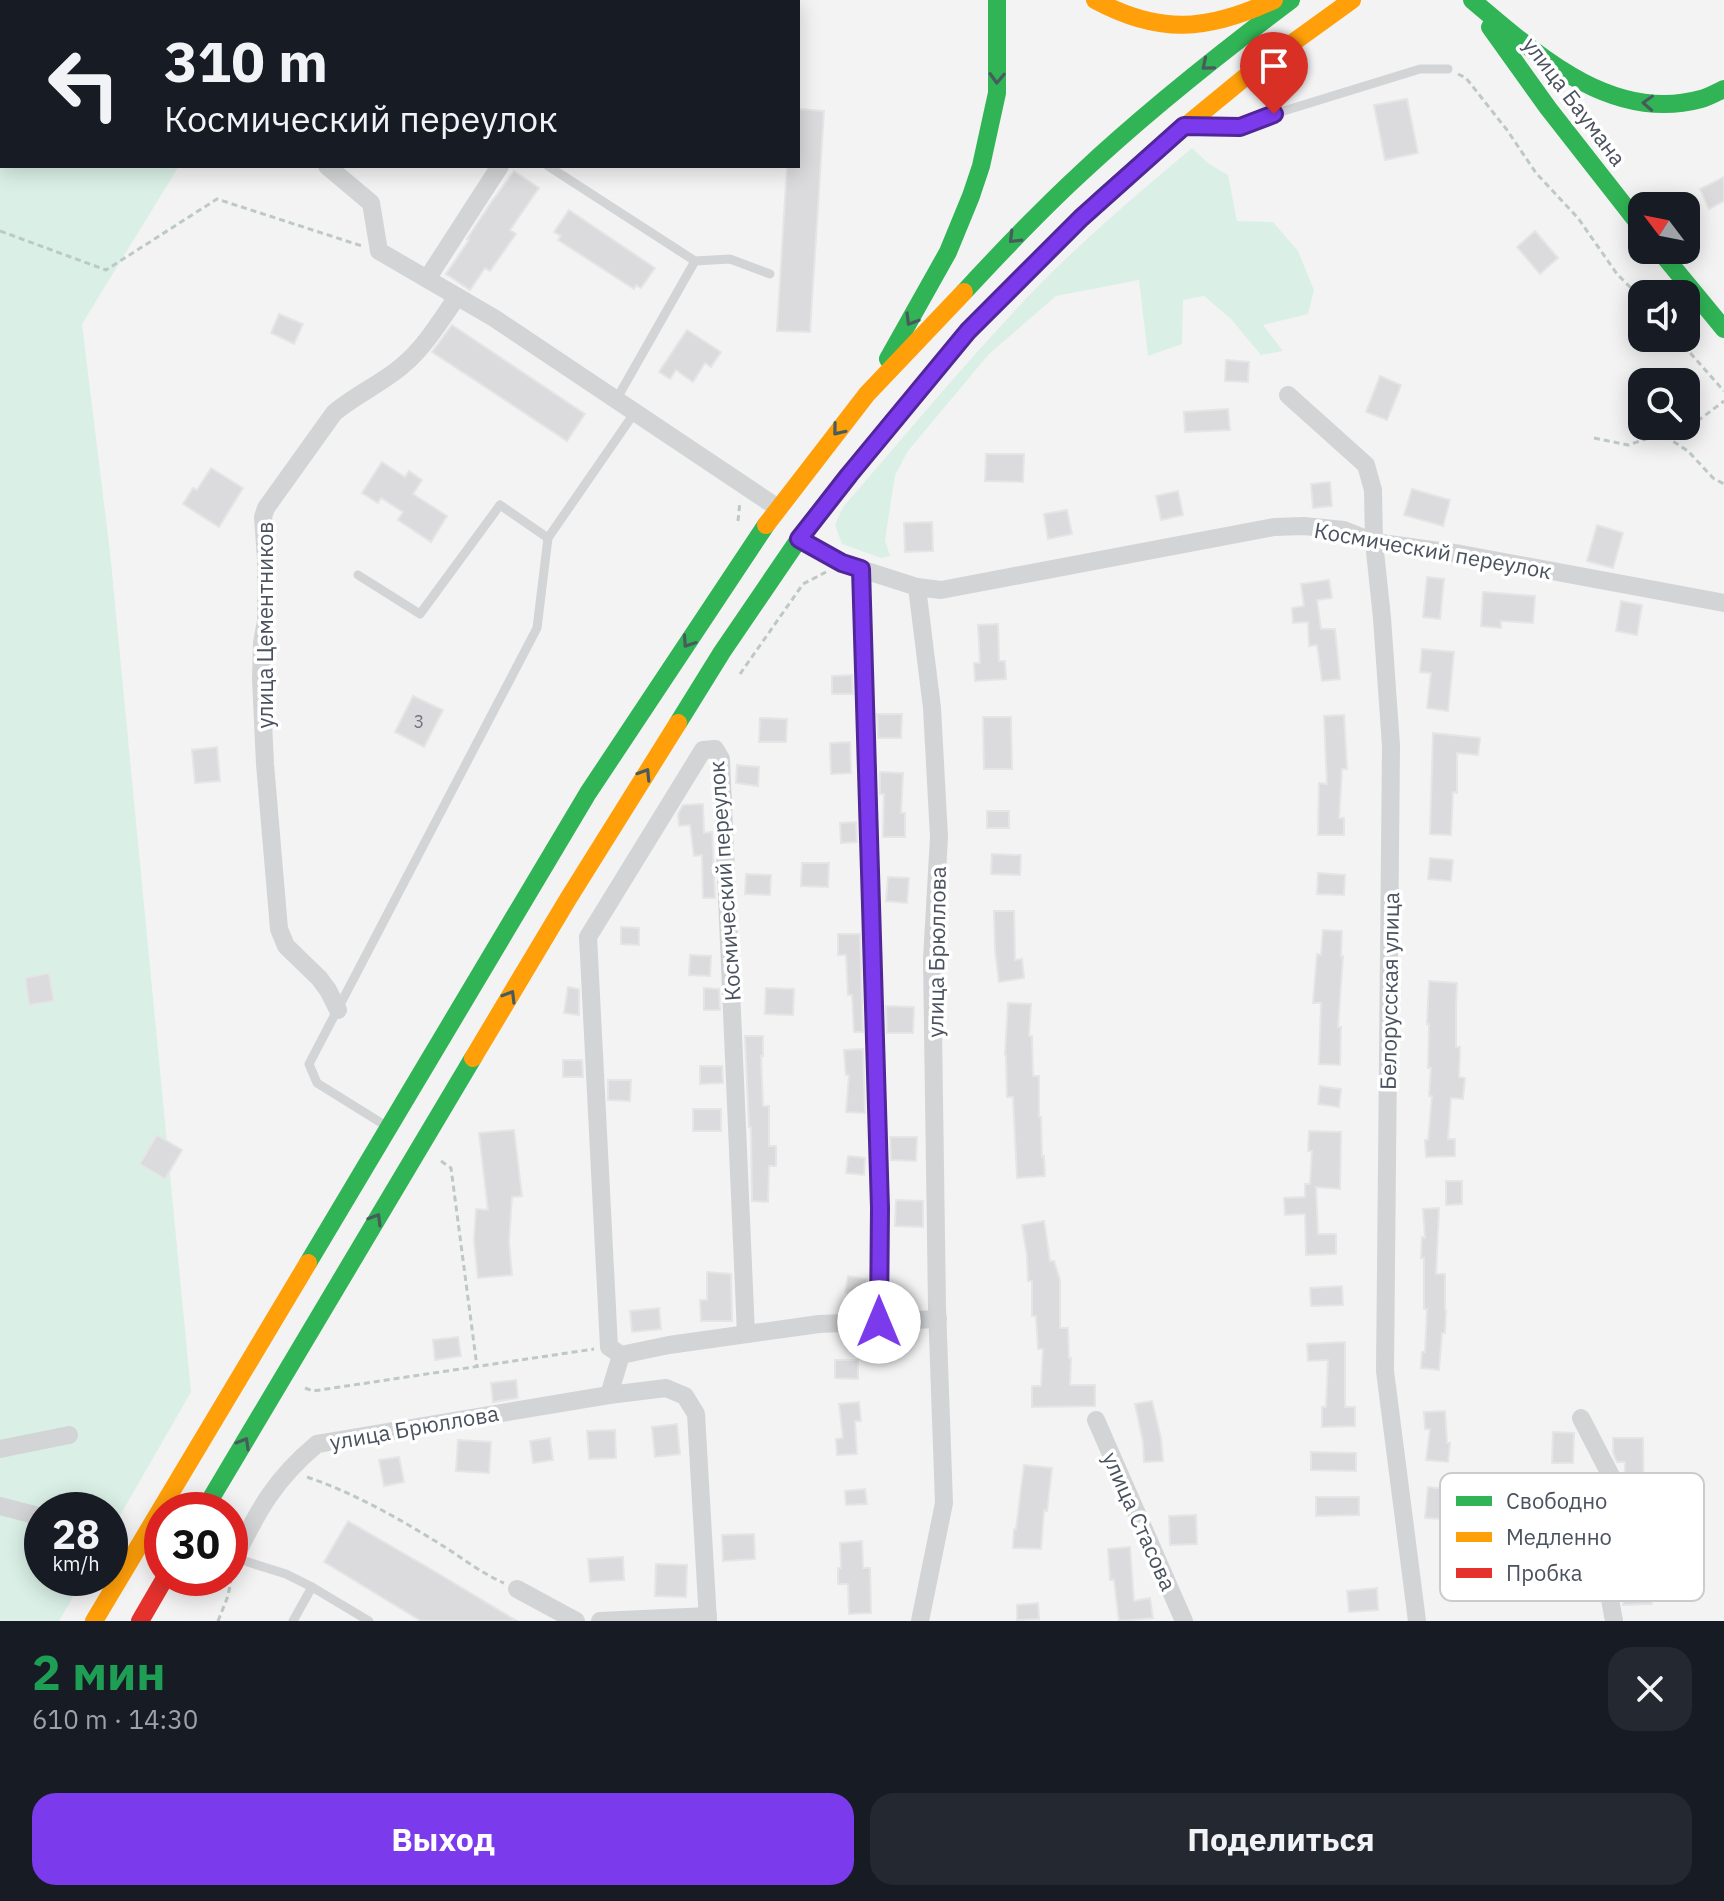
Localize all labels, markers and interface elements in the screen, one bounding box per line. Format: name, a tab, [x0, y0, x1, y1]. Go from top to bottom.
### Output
text: 310 m	[164, 25, 328, 97]
street label: улица Баумана	[1517, 31, 1633, 172]
icon: left	[32, 32, 136, 136]
pin	[1240, 32, 1308, 114]
icon: arrive	[1252, 44, 1296, 88]
one-way arrow	[1202, 55, 1217, 70]
one-way arrow	[989, 72, 1006, 85]
text: Космический переулок	[164, 95, 558, 142]
one-way arrow	[1642, 95, 1655, 112]
north arrow	[1628, 192, 1700, 264]
map controls	[1628, 192, 1700, 440]
one-way arrow	[1009, 229, 1023, 244]
button: sound	[1628, 280, 1700, 352]
one-way arrow	[905, 311, 921, 326]
button: search	[1628, 368, 1700, 440]
one-way arrow	[834, 421, 848, 436]
street label: Космический переулок	[1312, 515, 1554, 585]
street label: улица Цементников	[250, 521, 279, 729]
one-way arrow	[683, 633, 698, 648]
house number: 3	[414, 710, 424, 733]
street label: Космический переулок	[701, 760, 747, 1002]
one-way arrow	[636, 768, 651, 783]
street label: улица Брюллова	[920, 866, 952, 1038]
street label: Белорусская улица	[1373, 892, 1405, 1090]
one-way arrow	[500, 990, 515, 1005]
one-way arrow	[366, 1213, 382, 1228]
position arrow	[837, 1280, 921, 1364]
street label: улица Брюллова	[327, 1398, 501, 1456]
one-way arrow	[234, 1437, 249, 1451]
street label: улица Стасова	[1096, 1447, 1184, 1595]
legend	[1440, 1473, 1704, 1601]
text: Свободно	[1506, 1486, 1607, 1515]
speed limit sign: 30	[144, 1492, 248, 1596]
text: 28	[52, 1508, 100, 1560]
text: Медленно	[1506, 1522, 1612, 1551]
text: km/h	[52, 1550, 100, 1577]
text: Пробка	[1506, 1558, 1583, 1587]
text: 2 мин	[32, 1641, 166, 1703]
button: close	[1608, 1647, 1692, 1731]
text: 610 m · 14:30	[32, 1702, 198, 1736]
button: Выход	[32, 1793, 854, 1885]
button: Поделиться	[870, 1793, 1692, 1885]

